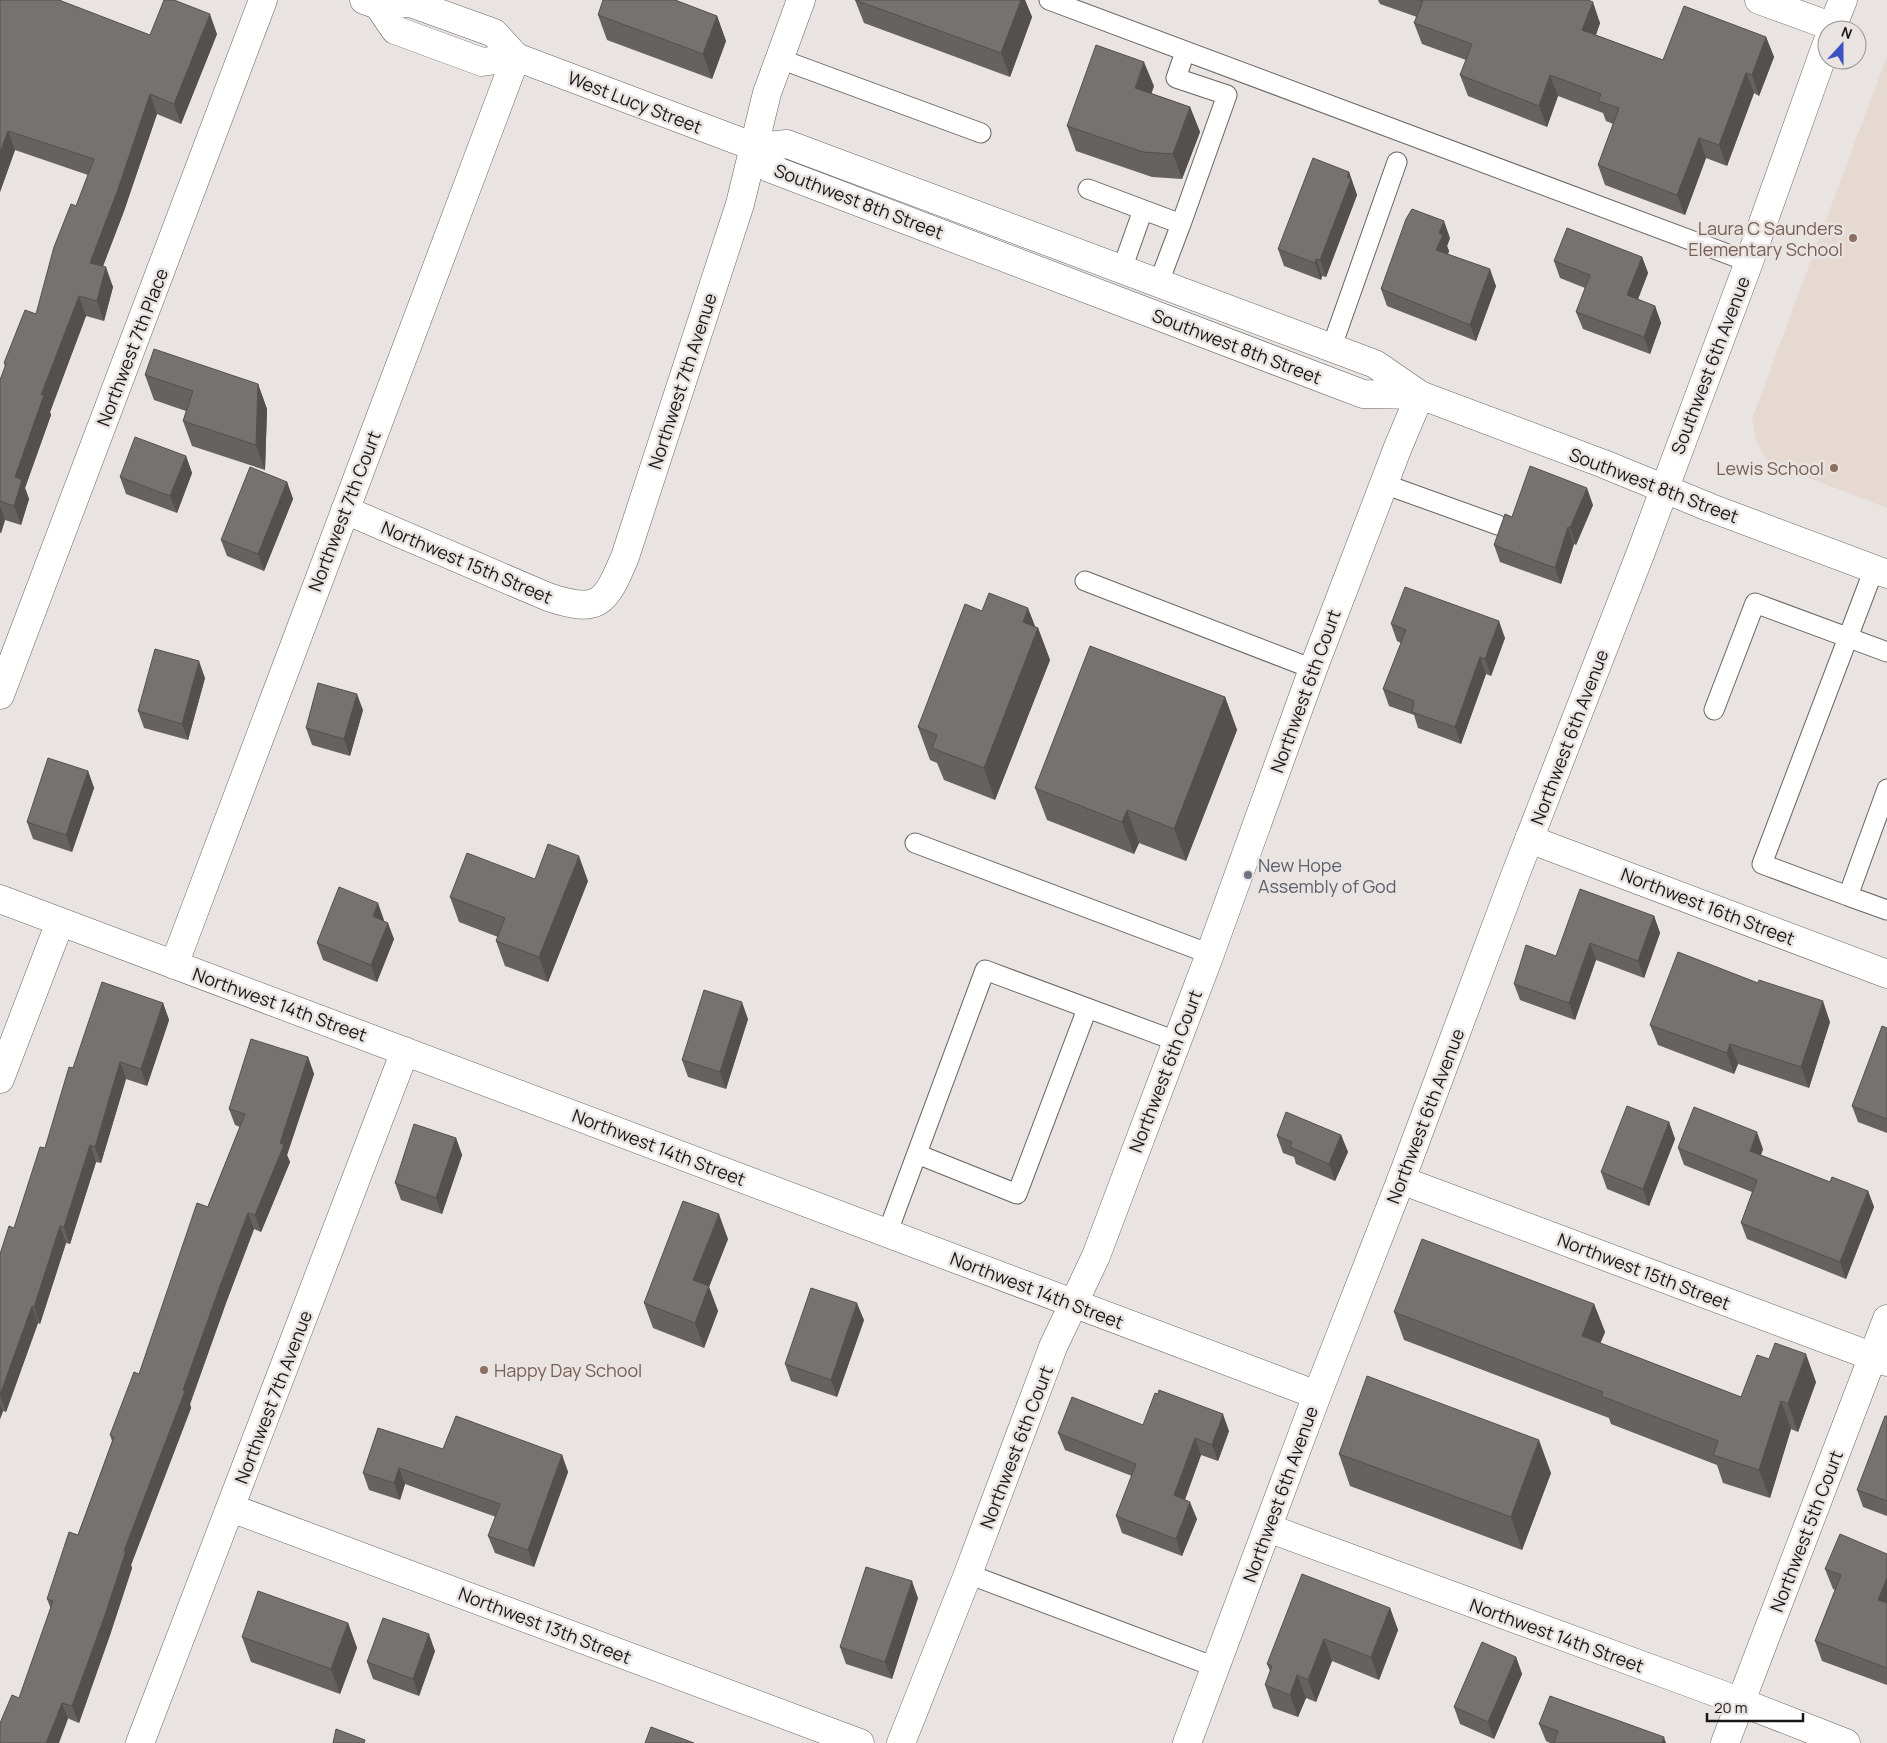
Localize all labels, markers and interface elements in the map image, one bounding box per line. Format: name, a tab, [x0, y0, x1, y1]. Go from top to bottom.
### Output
north arrow	[1817, 20, 1867, 70]
text: N	[1839, 22, 1855, 43]
street label: West Lucy Street	[564, 65, 706, 139]
street label: Southwest 8th Street	[771, 158, 947, 244]
place label: Laura C Saunders Elementary School	[1688, 216, 1843, 261]
marker: Laura C Saunders Elementary School	[1847, 232, 1859, 244]
street label: Northwest 7th Place	[91, 265, 173, 429]
street label: Southwest 6th Avenue	[1665, 273, 1755, 457]
street label: Northwest 7th Avenue	[642, 290, 722, 472]
street label: Southwest 8th Street	[1149, 303, 1325, 389]
street label: Northwest 7th Court	[302, 427, 386, 595]
street label: Southwest 8th Street	[1566, 442, 1742, 528]
place label: Lewis School	[1716, 456, 1824, 480]
marker: Lewis School	[1828, 462, 1840, 474]
street label: Northwest 15th Street	[378, 515, 556, 609]
street label: Northwest 6th Court	[1264, 606, 1346, 776]
street label: Northwest 6th Avenue	[1524, 646, 1614, 828]
place label: New Hope Assembly of God	[1258, 853, 1396, 898]
street label: Northwest 16th Street	[1618, 862, 1798, 950]
marker: New Hope Assembly of God	[1242, 869, 1254, 881]
street label: Northwest 14th Street	[190, 961, 370, 1047]
street label: Northwest 6th Court	[1123, 986, 1207, 1156]
street label: Northwest 6th Avenue	[1380, 1025, 1470, 1207]
street label: Northwest 14th Street	[569, 1103, 749, 1191]
street label: Northwest 15th Street	[1554, 1227, 1734, 1315]
street label: Northwest 14th Street	[947, 1246, 1127, 1334]
street label: Northwest 7th Avenue	[229, 1307, 317, 1487]
place label: Happy Day School	[494, 1358, 642, 1382]
street label: Northwest 6th Court	[974, 1362, 1058, 1532]
marker: Happy Day School	[478, 1364, 490, 1376]
street label: Northwest 6th Avenue	[1237, 1403, 1323, 1585]
street label: Northwest 5th Court	[1764, 1447, 1848, 1615]
street label: Northwest 13th Street	[455, 1581, 635, 1669]
street label: Northwest 14th Street	[1467, 1592, 1647, 1678]
scale bar	[1707, 1690, 1803, 1722]
text: 20 m	[1714, 1697, 1747, 1718]

